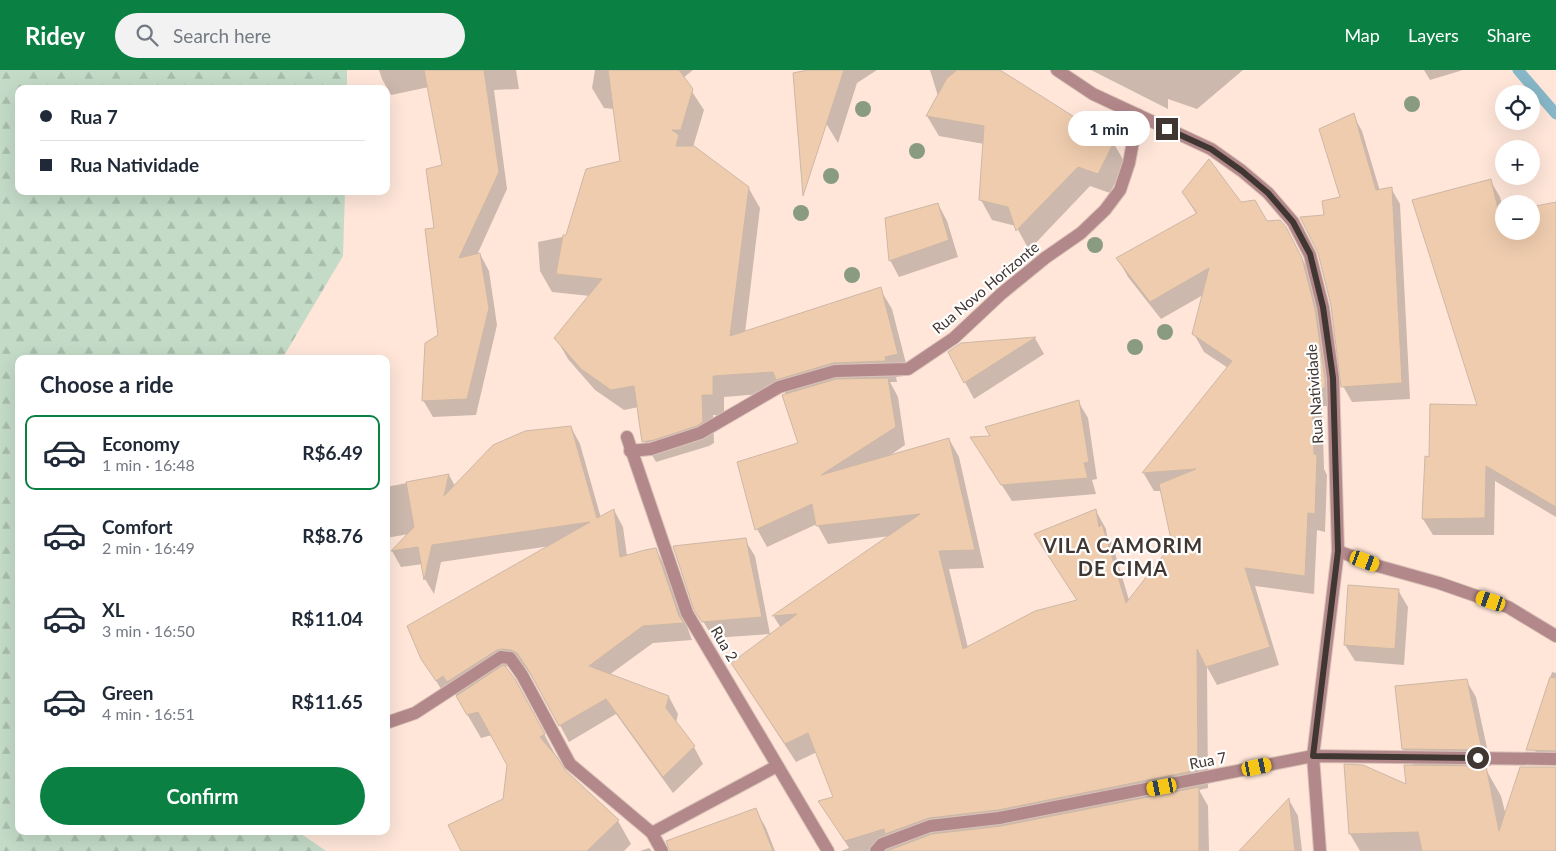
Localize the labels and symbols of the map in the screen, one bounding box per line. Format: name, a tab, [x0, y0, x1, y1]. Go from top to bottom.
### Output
callout: 1 min	[1067, 112, 1150, 146]
route end	[1156, 118, 1178, 140]
street label: Rua Novo Horizonte	[928, 237, 1042, 337]
street label: Rua Natividade	[1302, 343, 1326, 445]
district label: VILA CAMORIM DE CIMA	[1042, 533, 1203, 580]
car	[1348, 549, 1381, 573]
car	[1474, 589, 1507, 613]
street label: Rua 2	[708, 623, 742, 664]
route start	[1467, 747, 1489, 769]
street label: Rua 7	[1188, 748, 1228, 772]
car	[1240, 757, 1273, 777]
car	[1145, 777, 1178, 797]

